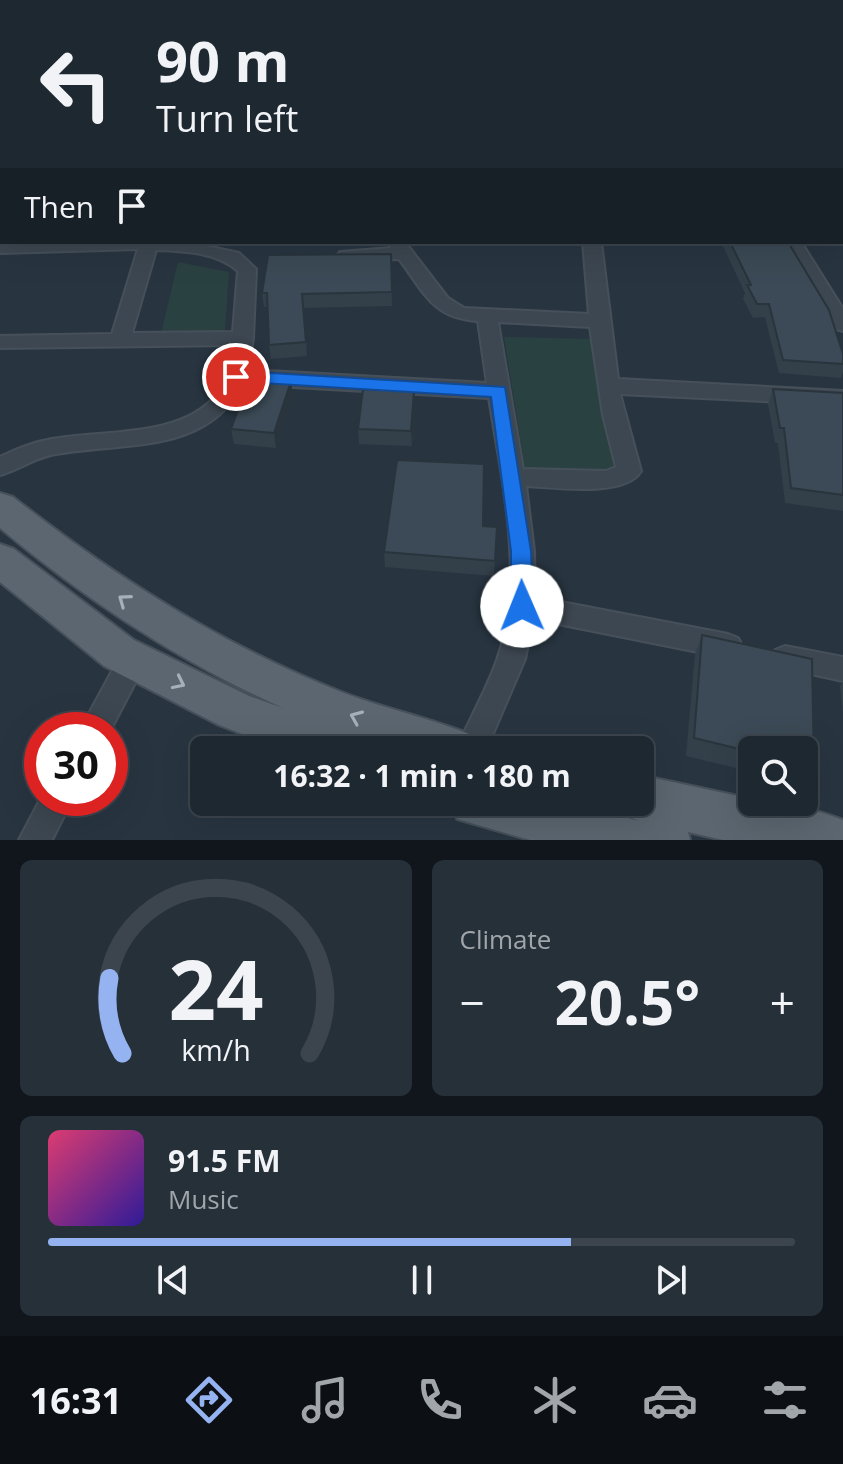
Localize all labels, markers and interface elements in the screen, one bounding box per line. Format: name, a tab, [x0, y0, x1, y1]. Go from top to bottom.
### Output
text: 90 m	[156, 22, 290, 98]
icon: left	[24, 32, 128, 136]
text: Turn left	[156, 94, 298, 143]
icon: arrive	[110, 184, 154, 228]
text: Then	[24, 186, 94, 227]
pin	[202, 343, 270, 411]
icon: arrive	[214, 355, 258, 399]
position arrow	[480, 564, 564, 648]
one-way arrow	[118, 595, 133, 610]
one-way arrow	[171, 673, 186, 688]
one-way arrow	[349, 710, 364, 726]
speed limit sign: 30	[24, 712, 128, 816]
map controls	[738, 736, 818, 816]
button: search	[738, 736, 818, 816]
text: 16:32 · 1 min · 180 m	[273, 755, 571, 796]
text: Climate	[460, 921, 551, 957]
text: 24	[168, 931, 263, 1044]
text: 20.5°	[554, 961, 700, 1043]
text: −	[460, 972, 485, 1032]
text: +	[770, 972, 795, 1032]
text: km/h	[181, 1030, 250, 1069]
text: 91.5 FM	[168, 1140, 281, 1181]
text: Music	[168, 1181, 239, 1217]
icon: previous	[151, 1258, 195, 1302]
icon: pause	[400, 1258, 444, 1302]
icon: next	[649, 1258, 693, 1302]
icon: directions	[181, 1372, 237, 1428]
icon: music	[297, 1372, 353, 1428]
icon: phone	[412, 1372, 468, 1428]
icon: climate	[527, 1372, 583, 1428]
icon: car	[642, 1372, 698, 1428]
icon: filters	[757, 1372, 813, 1428]
text: 16:31	[30, 1376, 122, 1425]

